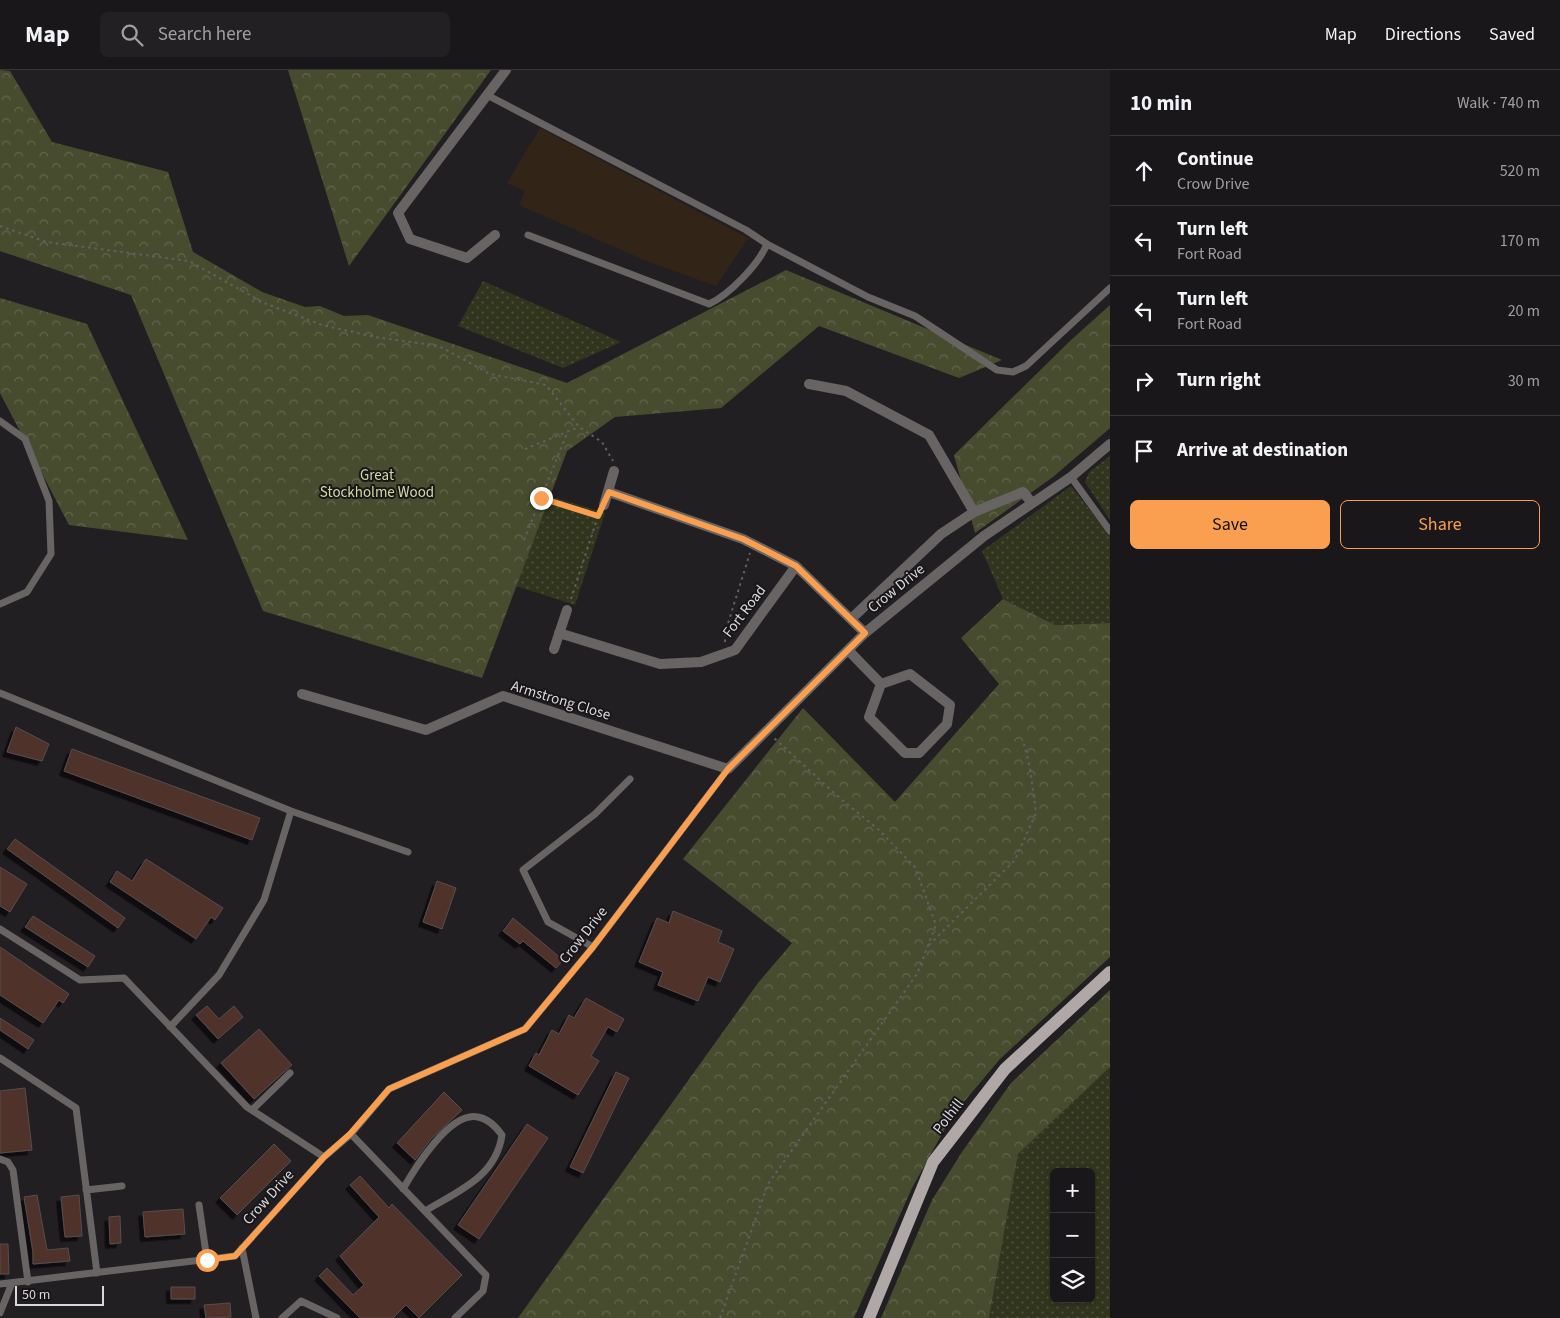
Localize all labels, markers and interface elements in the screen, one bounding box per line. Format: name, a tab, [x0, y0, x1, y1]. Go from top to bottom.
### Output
search box	[100, 12, 450, 57]
text: Map	[25, 17, 70, 52]
icon: search	[118, 21, 146, 49]
text: Search here	[158, 21, 251, 48]
text: Map	[1325, 22, 1357, 47]
text: Directions	[1385, 22, 1461, 47]
text: Saved	[1489, 22, 1535, 47]
text: 10 min	[1130, 88, 1192, 118]
text: Walk · 740 m	[1457, 92, 1540, 114]
text: Continue	[1177, 146, 1254, 173]
icon: ahead	[1130, 157, 1158, 185]
text: 520 m	[1500, 160, 1540, 182]
text: Crow Drive	[1177, 173, 1250, 195]
text: Turn left	[1177, 216, 1248, 243]
icon: left	[1130, 227, 1158, 255]
text: 170 m	[1500, 230, 1540, 252]
text: Fort Road	[1177, 243, 1242, 265]
text: Turn left	[1177, 286, 1248, 313]
icon: left	[1130, 297, 1158, 325]
text: 20 m	[1508, 300, 1540, 322]
text: Fort Road	[1177, 313, 1242, 335]
icon: right	[1130, 367, 1158, 395]
text: Turn right	[1177, 367, 1261, 394]
text: 30 m	[1508, 370, 1540, 392]
icon: arrive	[1130, 437, 1158, 465]
text: Arrive at destination	[1177, 437, 1348, 464]
park label: Great Stockholme Wood	[320, 465, 434, 503]
route end	[530, 487, 553, 510]
button: Save	[1130, 500, 1330, 549]
button: Share	[1340, 500, 1540, 549]
street label: Crow Drive	[863, 559, 929, 618]
street label: Fort Road	[718, 581, 771, 642]
street label: Armstrong Close	[509, 675, 613, 726]
street label: Crow Drive	[554, 902, 613, 969]
street label: Polhill	[928, 1094, 969, 1138]
street label: Crow Drive	[238, 1165, 299, 1230]
map controls	[1050, 1168, 1095, 1303]
button: +	[1050, 1168, 1095, 1213]
button: −	[1050, 1213, 1095, 1258]
route start	[196, 1249, 219, 1272]
button: layers	[1050, 1258, 1095, 1303]
scale bar	[15, 1283, 104, 1306]
text: 50 m	[22, 1285, 50, 1305]

